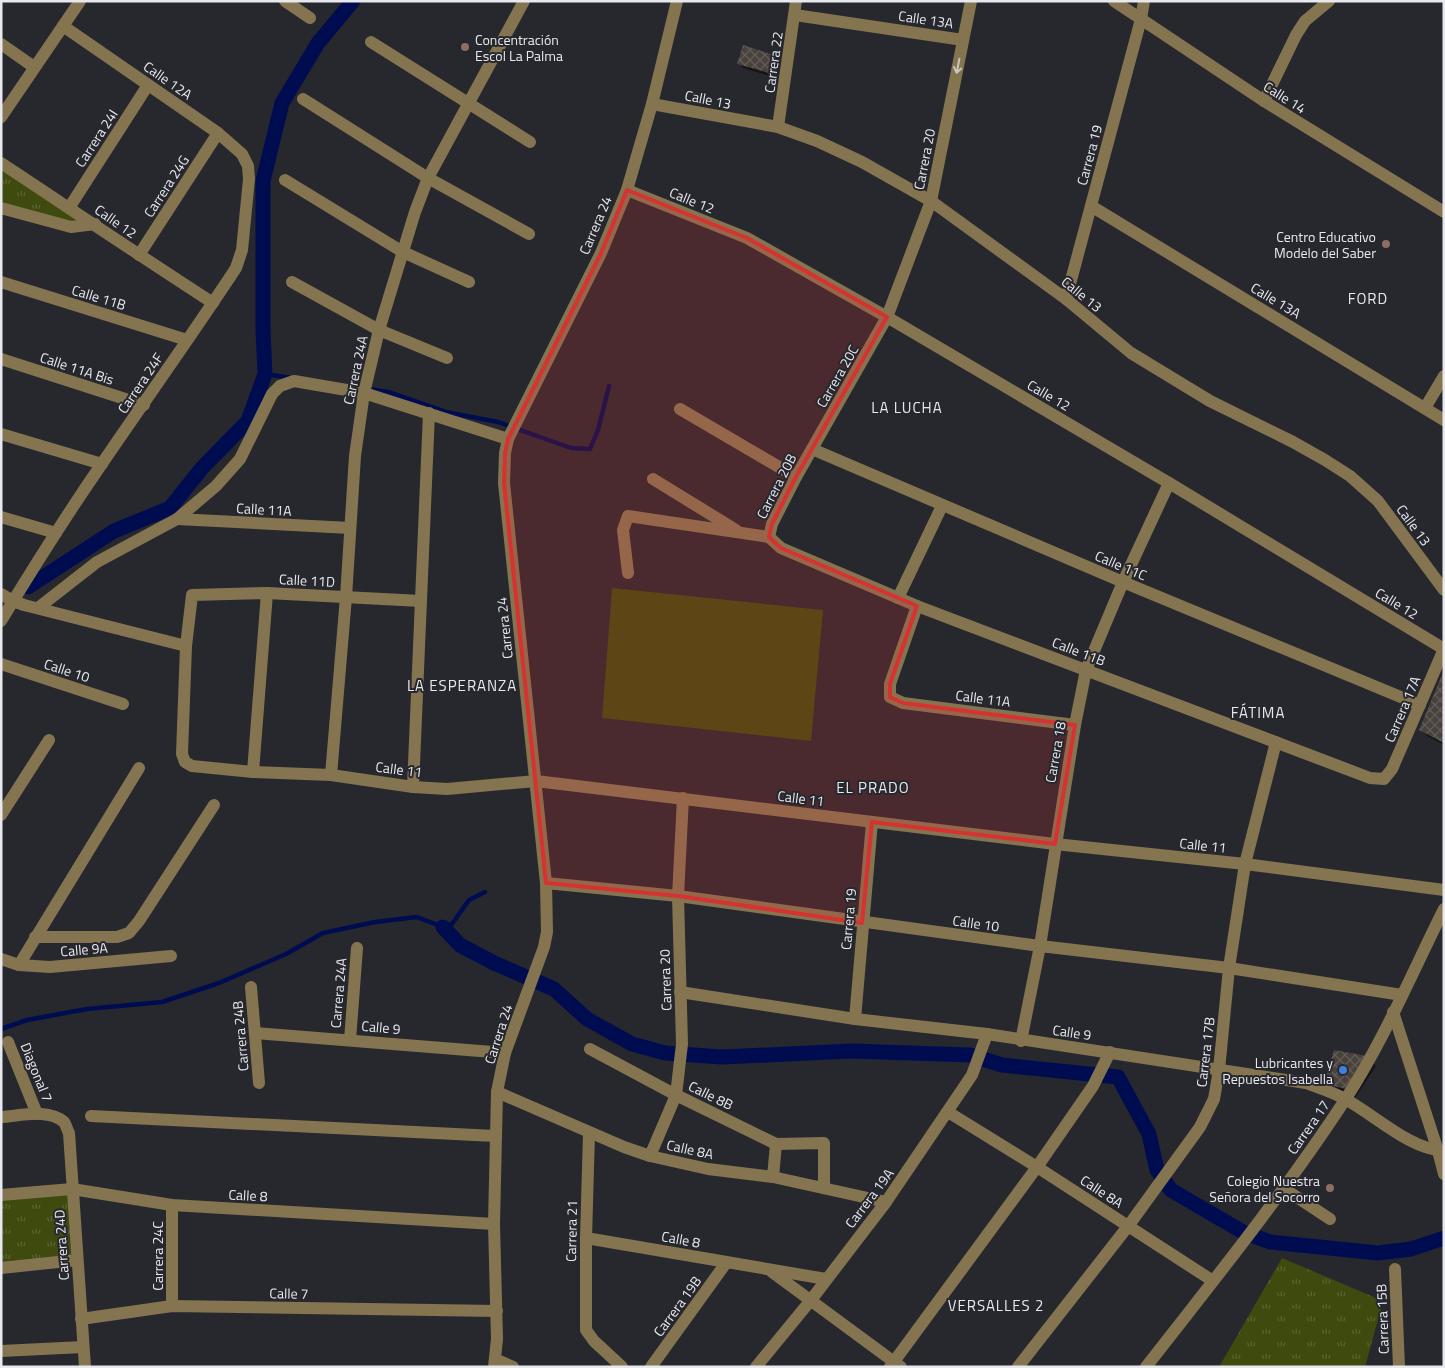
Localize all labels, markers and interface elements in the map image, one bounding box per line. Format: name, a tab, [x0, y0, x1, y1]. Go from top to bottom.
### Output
street label: Calle 13A	[897, 5, 955, 33]
place label: Concentración Escol La Palma	[475, 29, 563, 66]
street label: Carrera 22	[758, 30, 788, 94]
marker: Concentración Escol La Palma	[459, 41, 471, 53]
street label: Calle 12A	[139, 56, 197, 105]
one-way arrow	[953, 58, 962, 74]
street label: Calle 14	[1260, 76, 1311, 118]
street label: Calle 13	[683, 84, 733, 114]
street label: Carrera 24I	[69, 105, 123, 171]
street label: Carrera 19	[1071, 122, 1107, 188]
street label: Carrera 20	[908, 126, 940, 191]
street label: Carrera 24G	[138, 151, 194, 221]
street label: Calle 12	[666, 181, 718, 219]
street label: Carrera 24	[573, 192, 617, 258]
street label: Calle 12	[91, 199, 141, 243]
place label: Centro Educativo Modelo del Saber	[1274, 226, 1376, 263]
marker: Centro Educativo Modelo del Saber	[1380, 238, 1392, 250]
street label: Calle 13	[1057, 271, 1107, 317]
street label: Calle 13A	[1247, 277, 1306, 324]
street label: Calle 11B	[69, 279, 129, 315]
district label: FORD	[1348, 287, 1388, 310]
street label: Carrera 24A	[337, 333, 373, 407]
street label: Carrera 20C	[811, 340, 864, 411]
street label: Calle 11A Bis	[37, 346, 117, 390]
street label: Carrera 24F	[112, 348, 168, 418]
street label: Calle 12	[1023, 374, 1075, 416]
district label: LA LUCHA	[871, 396, 943, 419]
street label: Carrera 20B	[751, 450, 801, 522]
street label: Calle 11A	[236, 497, 293, 521]
street label: Calle 13	[1392, 500, 1436, 550]
street label: Calle 11C	[1092, 545, 1151, 585]
street label: Calle 11D	[279, 568, 335, 592]
street label: Calle 12	[1371, 582, 1423, 624]
street label: Carrera 24	[490, 596, 518, 660]
street label: Calle 11B	[1049, 631, 1109, 671]
street label: Calle 10	[41, 653, 93, 687]
street label: Carrera 17A	[1379, 672, 1426, 745]
district label: LA ESPERANZA	[407, 674, 517, 697]
street label: Calle 11A	[954, 684, 1012, 712]
district label: FÁTIMA	[1231, 701, 1285, 724]
street label: Carrera 18	[1039, 720, 1071, 784]
street label: Calle 11	[374, 756, 424, 782]
district label: EL PRADO	[836, 776, 910, 799]
street label: Calle 11	[776, 785, 826, 811]
street label: Calle 11	[1179, 832, 1227, 858]
street label: Carrera 19	[835, 887, 861, 951]
street label: Calle 10	[951, 909, 1001, 937]
street label: Calle 9A	[59, 936, 109, 962]
street label: Carrera 20	[653, 949, 677, 1011]
street label: Carrera 24A	[324, 956, 352, 1029]
street label: Carrera 24B	[226, 1000, 254, 1072]
street label: Carrera 24	[478, 1001, 518, 1067]
street label: Calle 9	[361, 1015, 402, 1039]
street label: Carrera 17B	[1190, 1016, 1220, 1088]
street label: Calle 9	[1051, 1019, 1093, 1045]
street label: Diagonal 7	[16, 1039, 58, 1105]
place label: Lubricantes y Repuestos Isabella	[1222, 1052, 1333, 1089]
marker: Lubricantes y Repuestos Isabella	[1337, 1064, 1349, 1076]
street label: Calle 8B	[685, 1075, 737, 1115]
street label: Carrera 17	[1282, 1096, 1334, 1158]
street label: Calle 8A	[665, 1134, 716, 1164]
street label: Carrera 19A	[839, 1163, 899, 1232]
street label: Calle 8A	[1076, 1169, 1128, 1213]
place label: Colegio Nuestra Señora del Socorro	[1209, 1170, 1320, 1207]
marker: Colegio Nuestra Señora del Socorro	[1324, 1182, 1336, 1194]
street label: Calle 8	[228, 1183, 268, 1207]
street label: Carrera 21	[560, 1200, 582, 1262]
street label: Carrera 24D	[48, 1209, 74, 1281]
street label: Carrera 24C	[147, 1221, 168, 1291]
street label: Calle 8	[660, 1225, 702, 1253]
street label: Carrera 19B	[648, 1271, 706, 1341]
street label: Calle 7	[269, 1282, 309, 1304]
street label: Carrera 15B	[1370, 1283, 1394, 1355]
district label: VERSALLES 2	[948, 1294, 1044, 1317]

